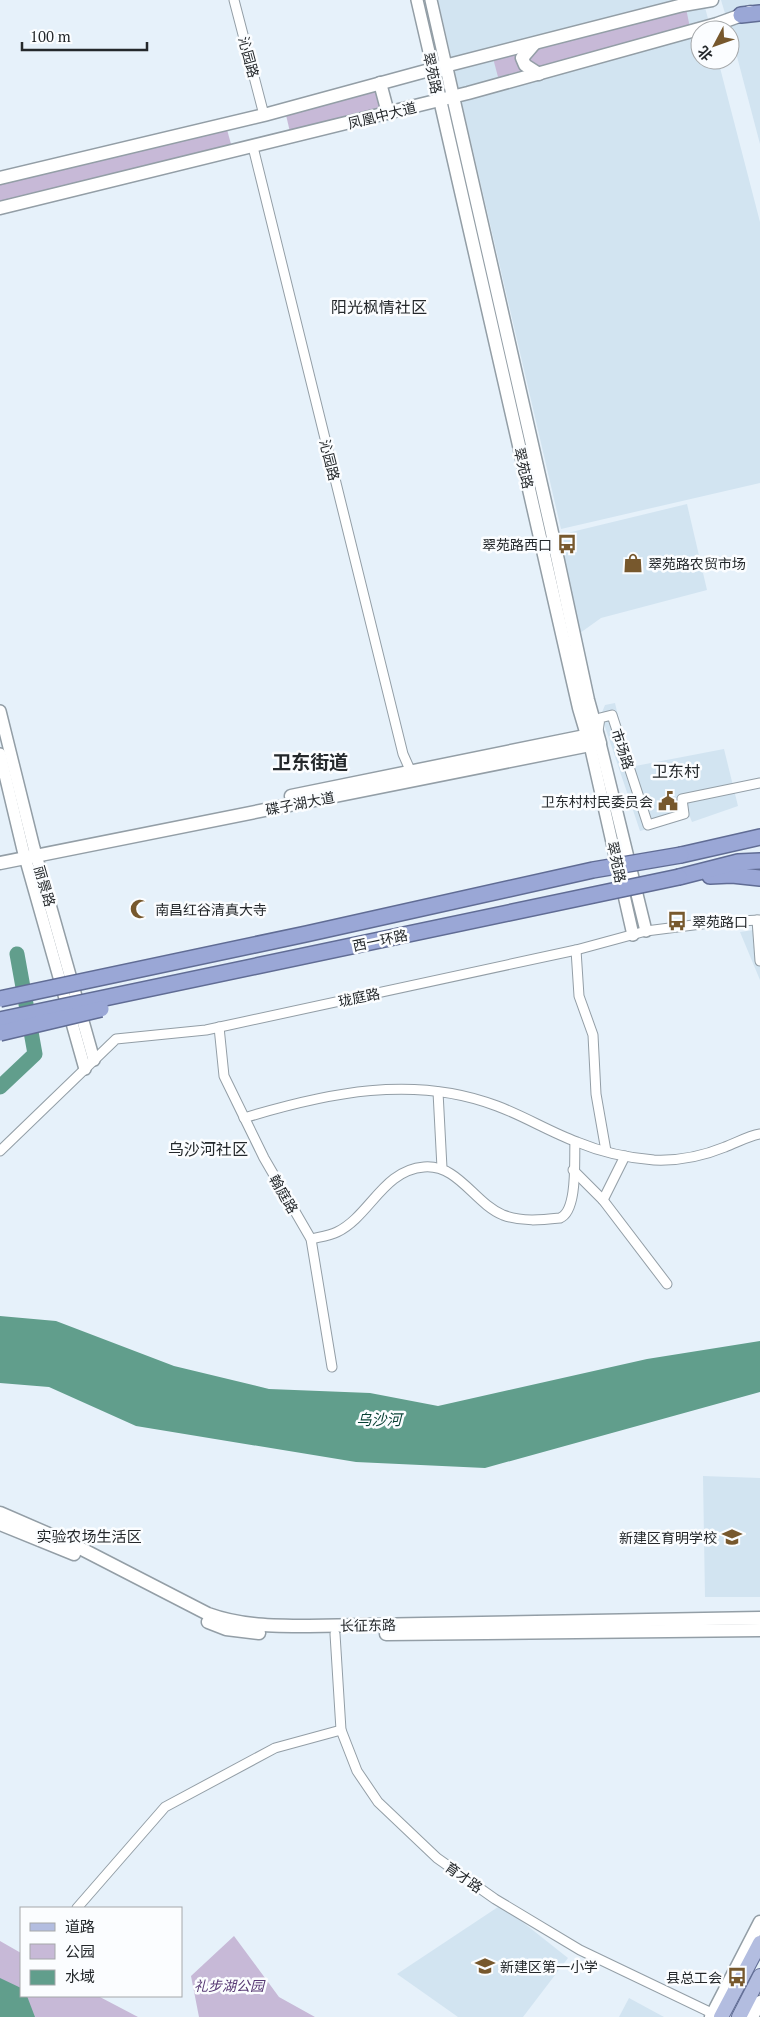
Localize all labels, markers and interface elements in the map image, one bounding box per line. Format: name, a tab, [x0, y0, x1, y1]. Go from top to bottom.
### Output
scale bar	[22, 20, 148, 52]
north arrow	[690, 20, 740, 70]
text: 100 m	[30, 26, 71, 46]
street label: 沁园路	[234, 34, 264, 80]
text: 北	[693, 42, 717, 65]
street label: 翠苑路	[419, 50, 447, 96]
street label: 凤凰中大道	[346, 97, 418, 133]
district label: 阳光枫情社区	[331, 296, 427, 318]
street label: 沁园路	[316, 437, 344, 483]
street label: 翠苑路	[510, 445, 538, 491]
bus stop icon: 翠苑路西口	[556, 533, 578, 555]
place label: 翠苑路西口	[482, 535, 552, 554]
shop icon: 翠苑路农贸市场	[622, 552, 644, 574]
place label: 翠苑路农贸市场	[648, 554, 746, 573]
street label: 市场路	[607, 726, 639, 772]
district label: 卫东街道	[272, 749, 348, 774]
district label: 卫东村	[652, 760, 700, 782]
street label: 碟子湖大道	[264, 787, 336, 819]
public building icon: 卫东村村民委员会	[657, 790, 679, 812]
place label: 卫东村村民委员会	[541, 792, 653, 811]
street label: 翠苑路	[603, 839, 631, 885]
street label: 丽景路	[30, 863, 60, 909]
mosque icon: 南昌红谷清真大寺	[129, 898, 151, 920]
place label: 南昌红谷清真大寺	[155, 900, 267, 919]
bus stop icon: 翠苑路口	[666, 910, 688, 932]
place label: 翠苑路口	[692, 912, 748, 931]
street label: 西一环路	[351, 925, 409, 955]
street label: 珑庭路	[336, 983, 382, 1011]
district label: 乌沙河社区	[168, 1138, 248, 1160]
street label: 翰庭路	[265, 1171, 303, 1217]
water label: 乌沙河	[356, 1409, 404, 1429]
district label: 实验农场生活区	[36, 1526, 142, 1546]
school or university icon: 新建区育明学校	[721, 1526, 743, 1548]
place label: 新建区育明学校	[619, 1528, 717, 1547]
street label: 长征东路	[340, 1615, 396, 1635]
street label: 育才路	[441, 1857, 487, 1897]
legend	[20, 1907, 182, 1997]
text: 道路	[65, 1916, 95, 1936]
text: 公园	[65, 1941, 95, 1961]
school or university icon: 新建区第一小学	[474, 1955, 496, 1977]
place label: 新建区第一小学	[500, 1957, 598, 1976]
text: 水域	[65, 1966, 95, 1986]
bus stop icon: 县总工会	[726, 1966, 748, 1988]
place label: 县总工会	[666, 1968, 722, 1987]
park label: 礼步湖公园	[194, 1976, 266, 1995]

